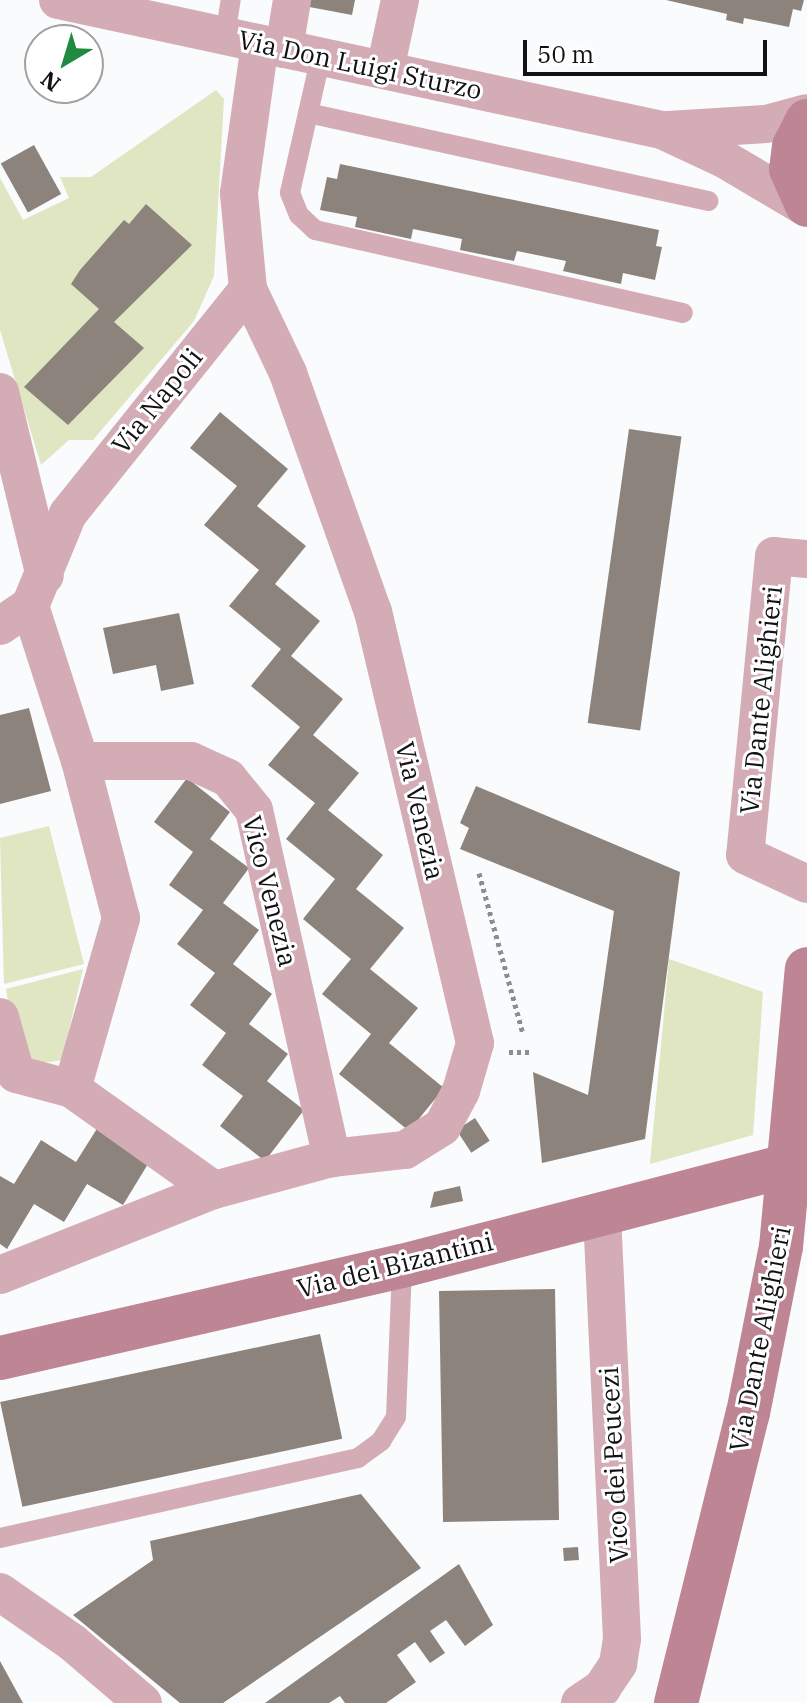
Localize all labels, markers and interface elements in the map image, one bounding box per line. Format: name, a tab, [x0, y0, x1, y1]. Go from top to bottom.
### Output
north arrow	[24, 24, 104, 104]
street label: Via Don Luigi Sturzo	[235, 24, 485, 106]
scale bar	[527, 24, 771, 74]
text: 50 m	[537, 38, 594, 70]
text: N	[34, 65, 66, 99]
street label: Via Napoli	[105, 342, 209, 460]
street label: Via Dante Alighieri	[734, 584, 788, 816]
street label: Via Venezia	[389, 739, 451, 883]
street label: Vico Venezia	[236, 812, 304, 970]
street label: Via Dante Alighieri	[723, 1224, 797, 1454]
street label: Via dei Bizantini	[294, 1226, 496, 1304]
street label: Vico dei Peucezi	[593, 1366, 635, 1564]

